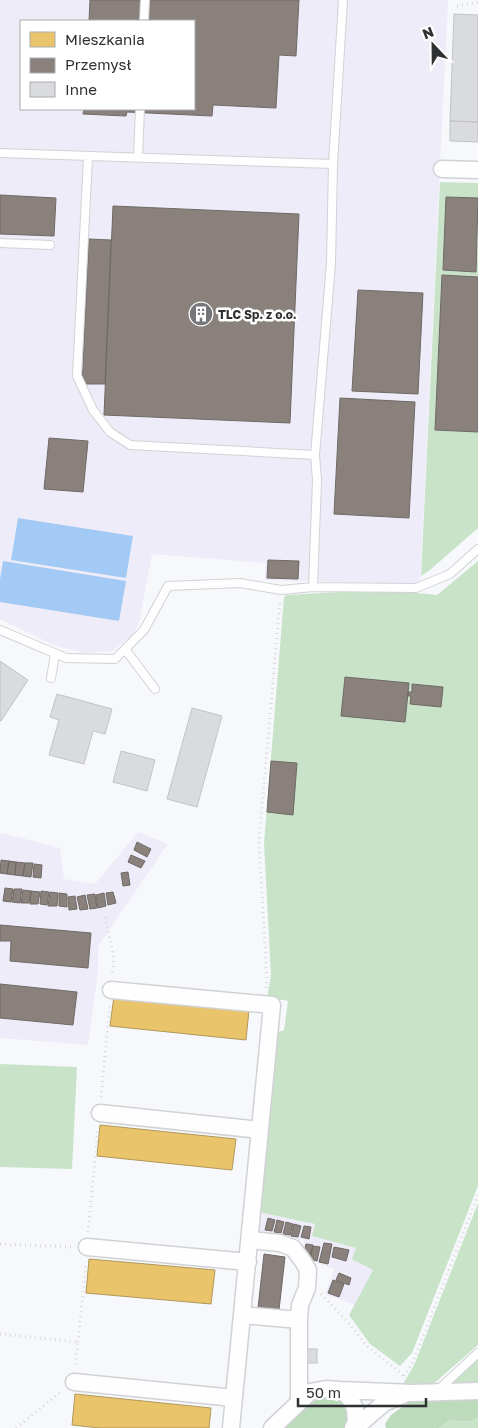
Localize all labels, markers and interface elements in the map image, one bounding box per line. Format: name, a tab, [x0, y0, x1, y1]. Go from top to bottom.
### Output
legend	[20, 20, 195, 110]
north arrow	[408, 20, 458, 70]
text: N	[420, 23, 436, 42]
text: Mieszkania	[65, 30, 145, 48]
text: Przemysł	[65, 55, 132, 73]
text: Inne	[65, 80, 97, 98]
building icon: TLC Sp. z o.o.	[188, 301, 214, 327]
place label: TLC Sp. z o.o.	[218, 307, 297, 322]
scale bar	[298, 1376, 426, 1408]
text: 50 m	[306, 1383, 341, 1401]

